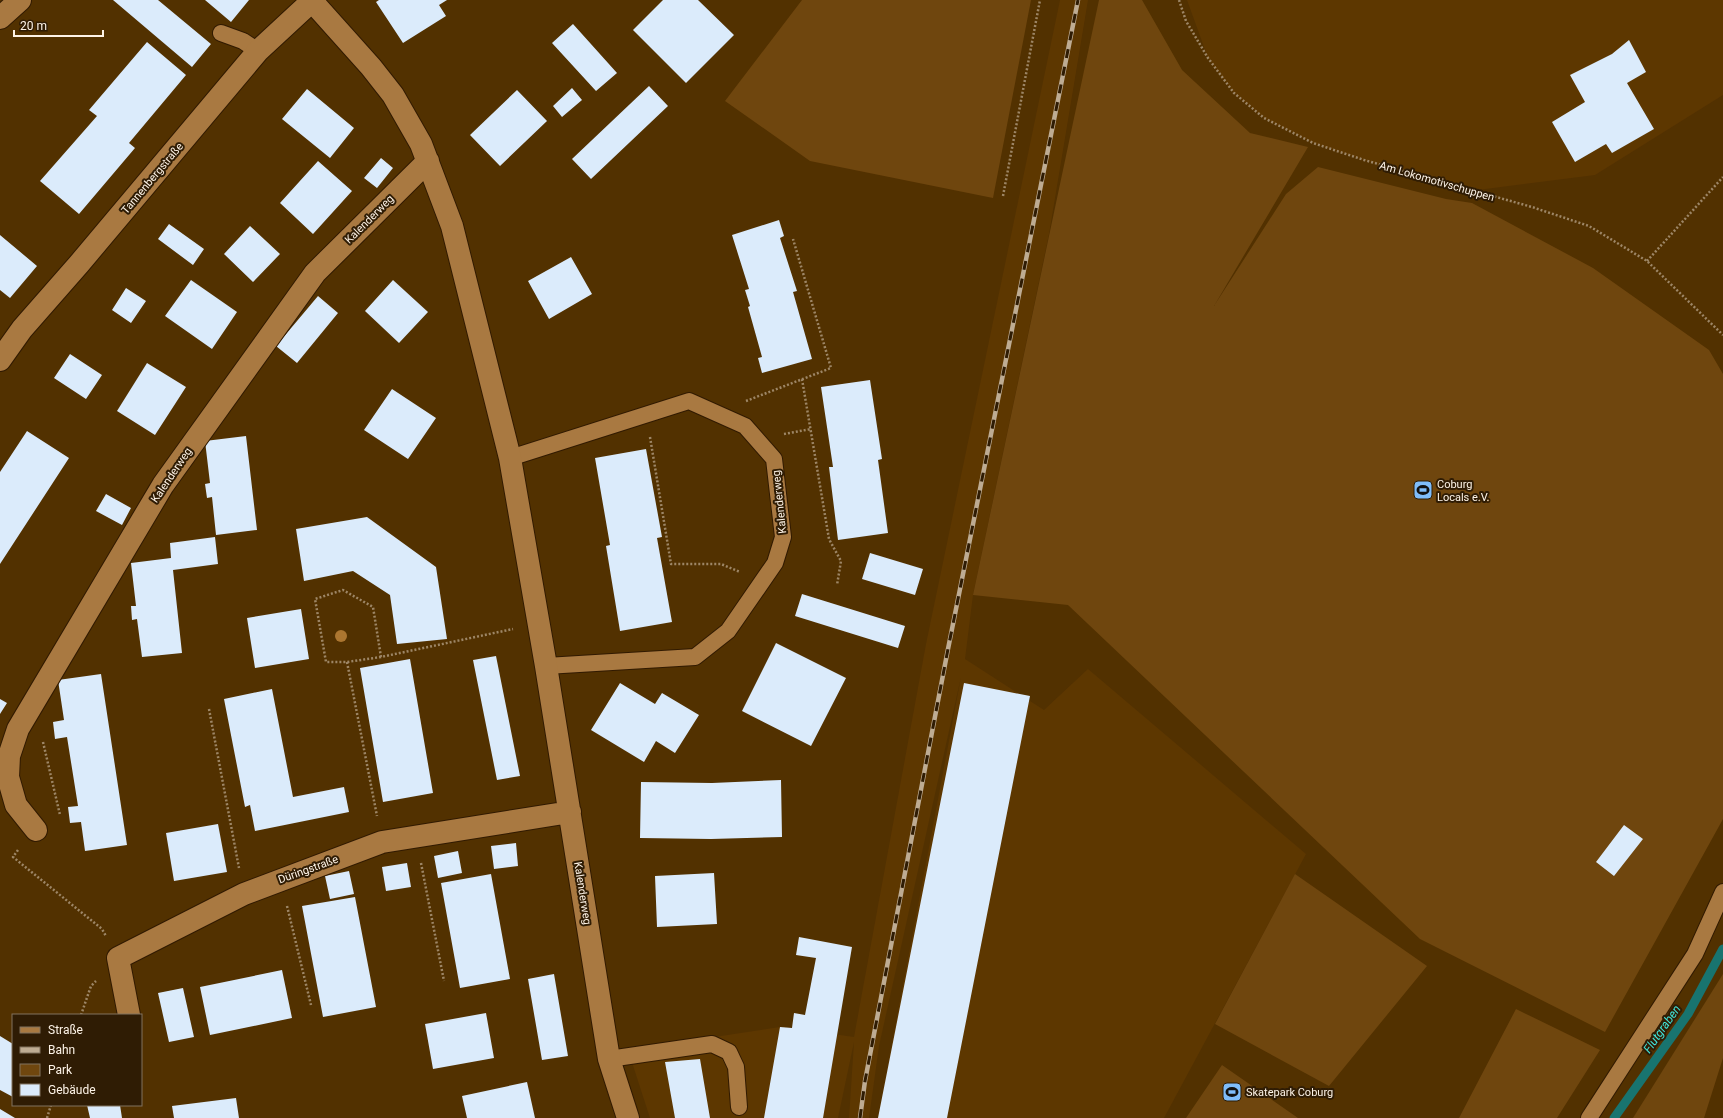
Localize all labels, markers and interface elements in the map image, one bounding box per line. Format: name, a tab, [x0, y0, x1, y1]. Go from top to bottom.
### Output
scale bar	[14, 12, 103, 38]
text: 20 m	[20, 19, 47, 33]
street label: Tannenbergstraße	[119, 140, 186, 217]
street label: Am Lokomotivschuppen	[1378, 159, 1496, 204]
street label: Kalenderweg	[342, 192, 396, 246]
street label: Kalenderweg	[148, 445, 195, 505]
street label: Kalenderweg	[770, 470, 789, 534]
place label: Coburg Locals e.V.	[1437, 478, 1490, 504]
sports icon: Coburg Locals e.V.	[1412, 479, 1434, 501]
street label: Düringstraße	[276, 853, 340, 886]
street label: Kalenderweg	[571, 861, 594, 926]
water label: Flutgraben	[1640, 1002, 1684, 1056]
legend	[12, 1014, 142, 1106]
text: Straße	[48, 1023, 83, 1037]
text: Bahn	[48, 1043, 75, 1057]
text: Park	[48, 1063, 73, 1077]
sports icon: Skatepark Coburg	[1221, 1081, 1243, 1103]
text: Gebäude	[48, 1083, 96, 1097]
place label: Skatepark Coburg	[1246, 1086, 1333, 1099]

